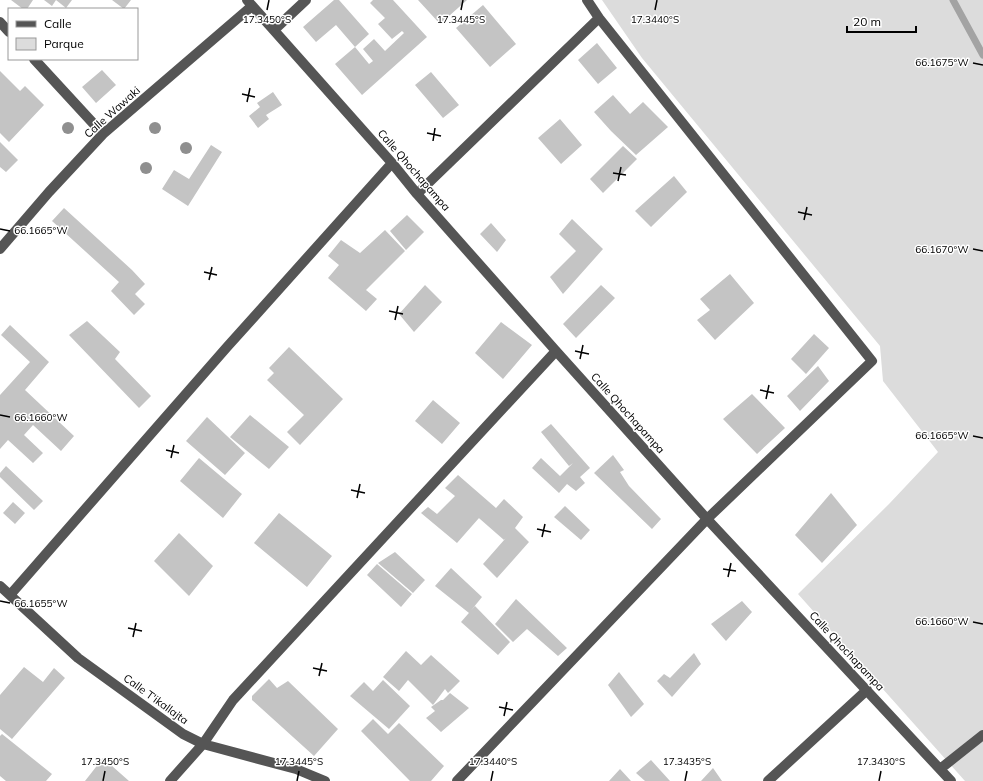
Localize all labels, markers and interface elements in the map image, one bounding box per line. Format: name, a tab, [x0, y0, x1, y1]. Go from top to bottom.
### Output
legend	[8, 8, 138, 60]
scale bar	[847, 8, 916, 34]
text: 17.3450°S	[243, 13, 291, 26]
text: 17.3445°S	[437, 13, 485, 26]
text: 17.3440°S	[631, 13, 679, 26]
text: 20 m	[853, 14, 881, 29]
text: Calle	[44, 16, 71, 31]
text: Parque	[44, 36, 84, 51]
text: 66.1675°W	[915, 56, 969, 69]
street label: Calle Wawaki	[81, 83, 143, 141]
street label: Calle Qhochapampa	[375, 126, 453, 214]
text: 66.1665°W	[14, 224, 68, 237]
text: 66.1670°W	[915, 243, 969, 256]
street label: Calle Qhochapampa	[588, 370, 668, 456]
text: 66.1660°W	[14, 411, 68, 424]
text: 66.1665°W	[915, 429, 969, 442]
text: 66.1655°W	[14, 597, 68, 610]
street label: Calle Qhochapampa	[806, 608, 888, 694]
text: 66.1660°W	[915, 615, 969, 628]
street label: Calle T'ikallajta	[121, 671, 191, 727]
text: 17.3450°S	[81, 755, 129, 768]
text: 17.3445°S	[275, 755, 323, 768]
text: 17.3440°S	[469, 755, 517, 768]
text: 17.3435°S	[663, 755, 711, 768]
text: 17.3430°S	[857, 755, 905, 768]

